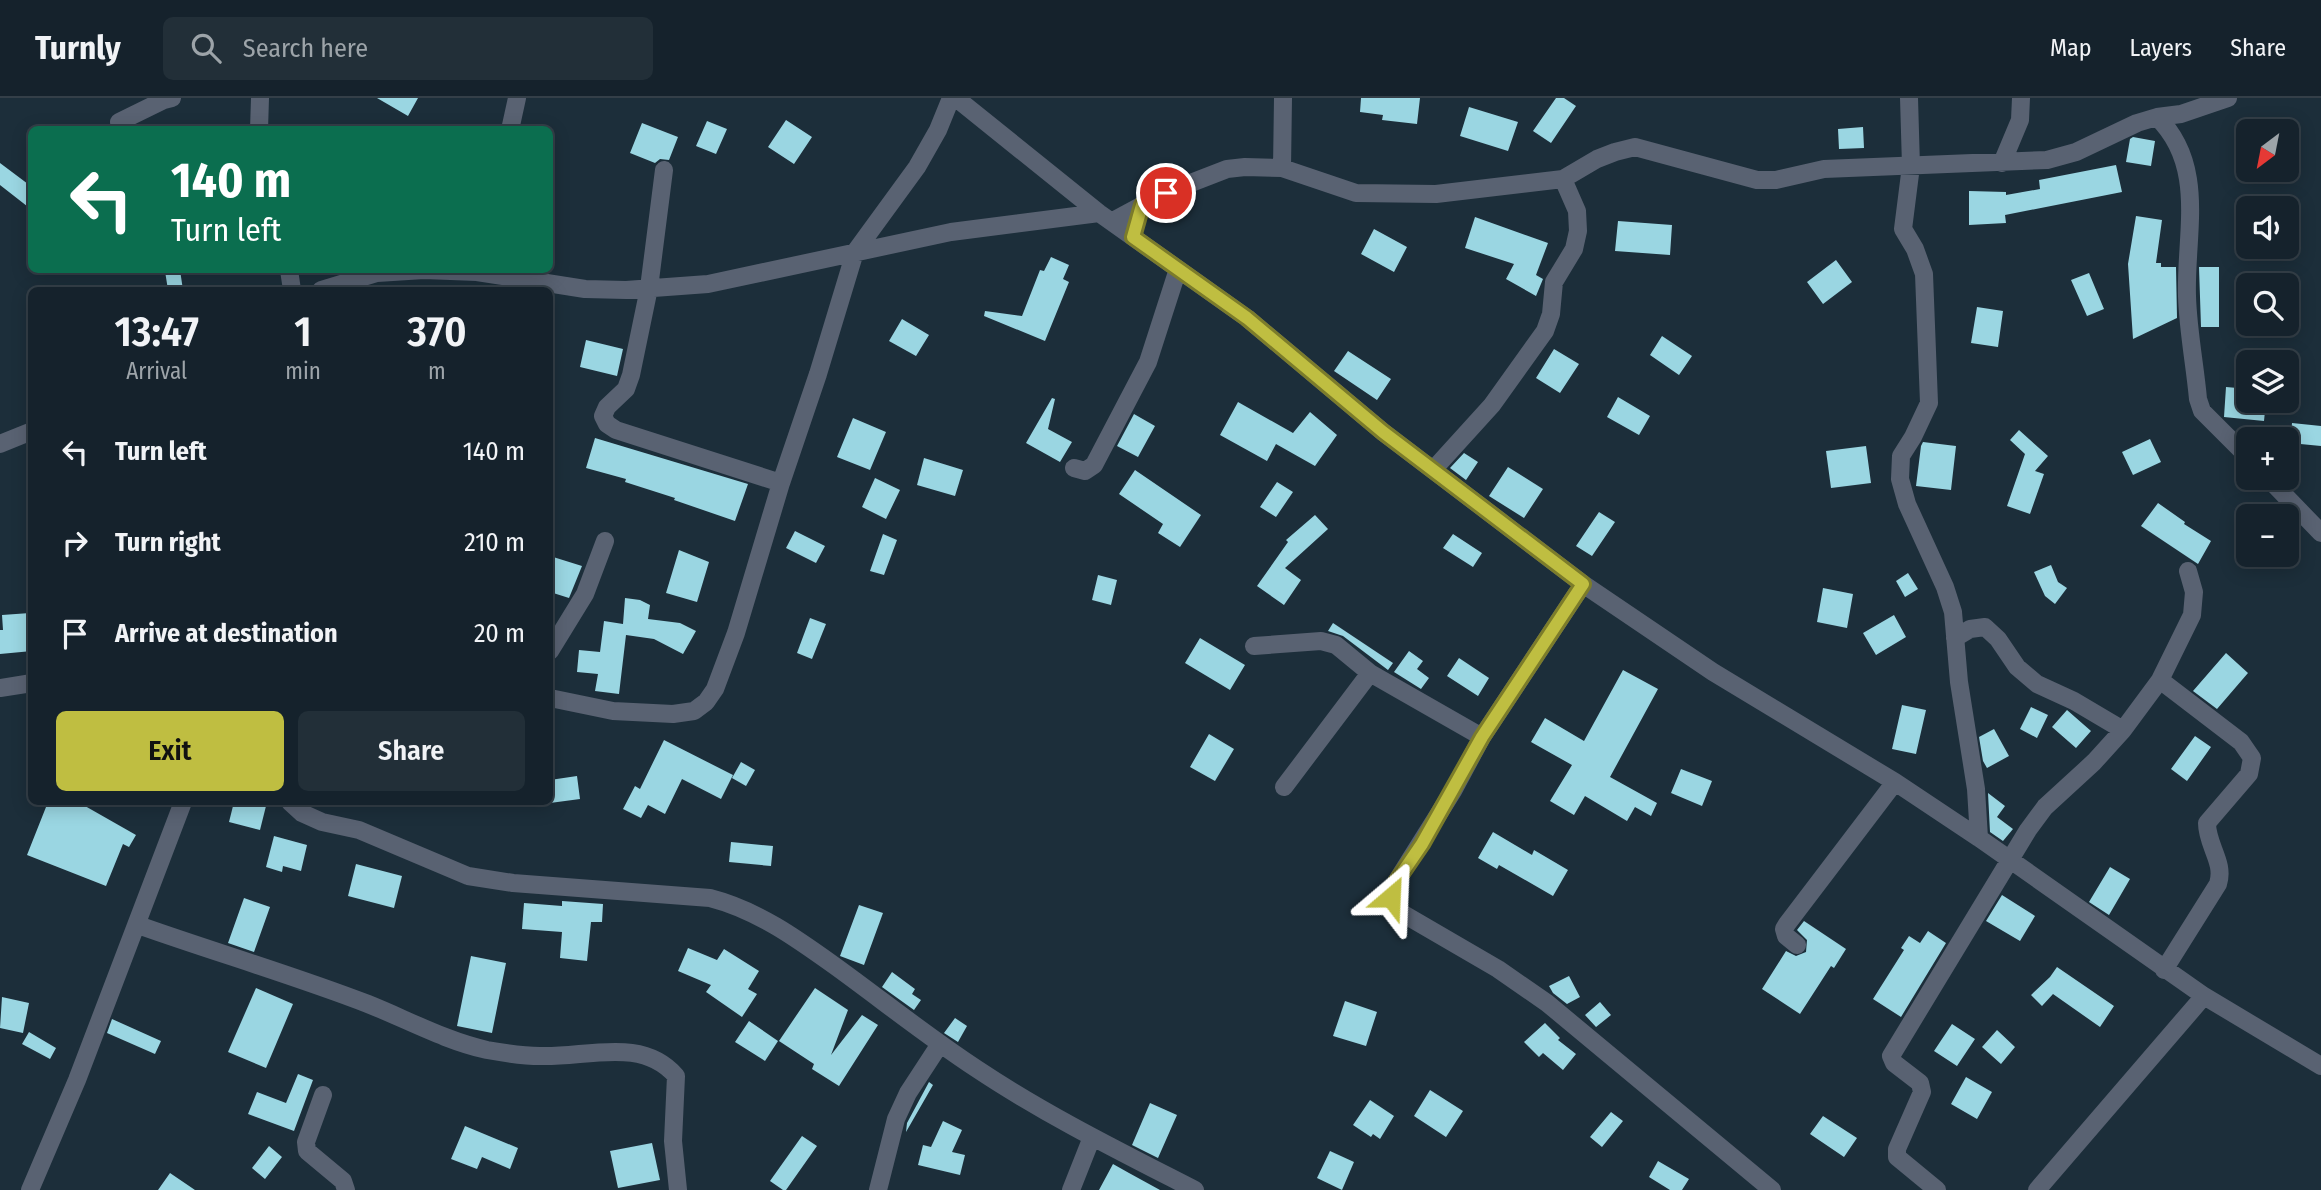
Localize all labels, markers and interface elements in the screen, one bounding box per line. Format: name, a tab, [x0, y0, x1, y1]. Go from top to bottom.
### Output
search box	[163, 17, 653, 80]
text: Turnly	[35, 28, 121, 68]
icon: search	[187, 29, 225, 67]
text: Search here	[243, 33, 368, 64]
text: Map	[2050, 34, 2092, 62]
text: Layers	[2130, 34, 2192, 62]
text: Share	[2230, 34, 2286, 62]
north arrow	[2236, 119, 2300, 182]
map controls	[2236, 119, 2299, 567]
text: 140 m	[171, 151, 291, 210]
icon: left	[56, 154, 147, 245]
pin	[1136, 163, 1196, 223]
icon: arrive	[1147, 174, 1185, 212]
button: sound	[2236, 196, 2299, 259]
text: Turn left	[171, 211, 281, 249]
button: search	[2236, 273, 2299, 336]
text: 13:47	[114, 307, 199, 357]
text: 1	[294, 307, 312, 357]
text: 370	[407, 307, 467, 357]
button: layers	[2236, 350, 2299, 413]
text: Arrival	[126, 357, 187, 385]
text: min	[285, 357, 321, 385]
text: m	[428, 357, 446, 385]
button: +	[2236, 427, 2299, 490]
icon: left	[56, 433, 94, 471]
text: Turn left	[115, 436, 207, 467]
text: 140 m	[463, 436, 525, 467]
button: −	[2236, 504, 2299, 567]
icon: right	[56, 524, 94, 562]
text: Turn right	[115, 527, 221, 558]
text: 210 m	[464, 527, 525, 558]
icon: arrive	[56, 615, 94, 653]
text: Arrive at destination	[115, 618, 338, 649]
text: 20 m	[474, 618, 525, 649]
button: Exit	[56, 711, 284, 791]
button: Share	[298, 711, 525, 791]
position arrow	[1354, 860, 1428, 934]

